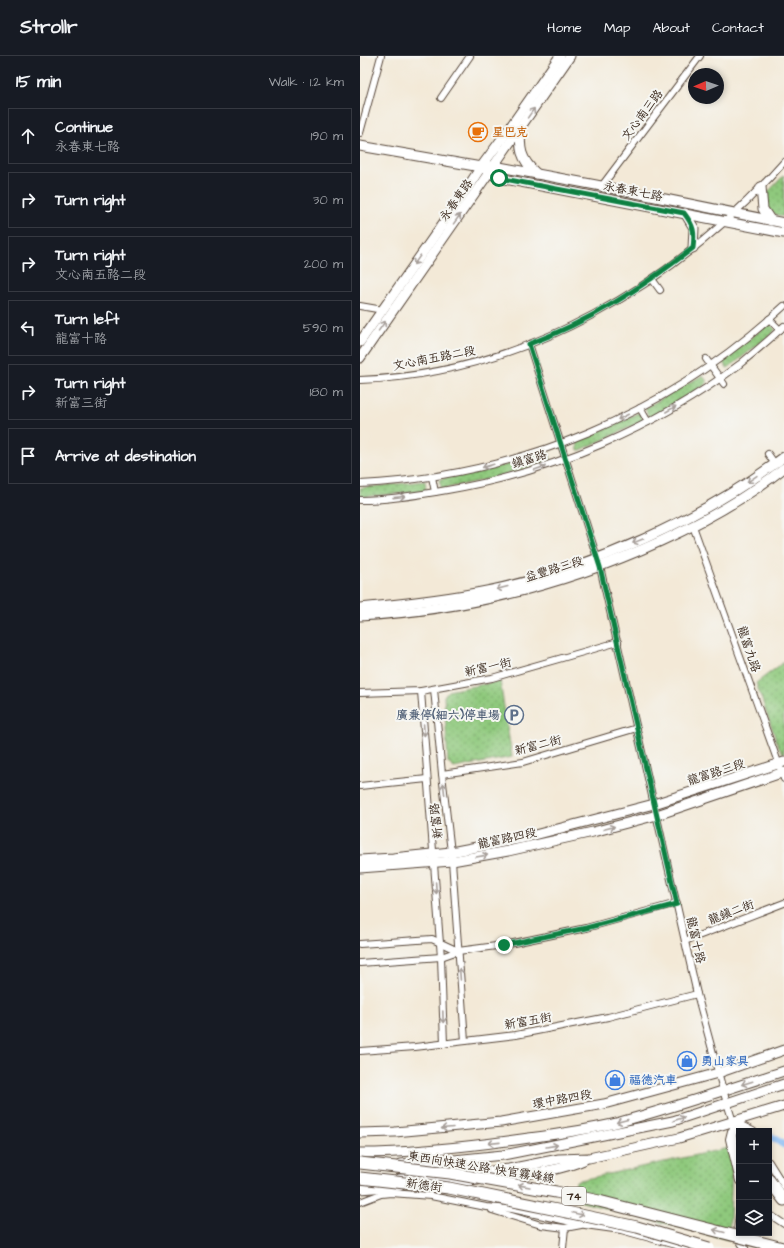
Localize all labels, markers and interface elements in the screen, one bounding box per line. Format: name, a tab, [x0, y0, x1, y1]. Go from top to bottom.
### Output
text: Strollr	[20, 14, 78, 41]
text: Home	[547, 18, 582, 38]
text: Map	[604, 18, 630, 38]
text: About	[652, 18, 690, 38]
text: Contact	[712, 18, 764, 38]
north arrow	[688, 68, 724, 104]
text: 15 min	[16, 70, 61, 94]
text: Walk · 1.2 km	[269, 73, 344, 91]
street label: 文心南三路	[618, 86, 667, 144]
one-way arrow	[527, 107, 535, 118]
text: Continue	[55, 117, 113, 138]
cafe icon: 星巴克	[467, 121, 489, 143]
place label: 星巴克	[492, 124, 528, 141]
icon: ahead	[17, 125, 39, 147]
text: 190 m	[310, 127, 343, 145]
text: 永春東七路	[55, 138, 120, 156]
route start	[490, 169, 508, 187]
street label: 永春東路	[436, 176, 477, 225]
street label: 永春東七路	[602, 177, 664, 206]
icon: right	[17, 189, 39, 211]
text: Turn right	[55, 190, 126, 211]
text: 30 m	[313, 191, 343, 209]
one-way arrow	[453, 214, 461, 225]
text: Turn right	[55, 245, 126, 266]
icon: right	[17, 253, 39, 275]
text: 200 m	[304, 255, 343, 273]
one-way arrow	[413, 255, 421, 266]
text: 文心南五路二段	[55, 266, 146, 284]
text: Turn left	[55, 309, 119, 330]
icon: left	[17, 317, 39, 339]
text: 590 m	[303, 319, 343, 337]
one-way arrow	[378, 321, 386, 332]
text: 龍富十路	[55, 330, 107, 348]
street label: 文心南五路二段	[391, 342, 477, 375]
text: Turn right	[55, 373, 126, 394]
icon: right	[17, 381, 39, 403]
text: 180 m	[309, 383, 343, 401]
text: 新富三街	[55, 394, 107, 412]
one-way arrow	[665, 404, 677, 412]
one-way arrow	[617, 414, 629, 421]
icon: arrive	[17, 445, 39, 467]
text: Arrive at destination	[55, 446, 196, 467]
street label: 鎮富路	[509, 446, 549, 473]
one-way arrow	[482, 463, 495, 470]
one-way arrow	[533, 463, 545, 471]
one-way arrow	[747, 475, 758, 484]
one-way arrow	[392, 493, 405, 501]
one-way arrow	[632, 538, 644, 546]
street label: 益豐路三段	[523, 553, 585, 586]
one-way arrow	[496, 584, 509, 592]
street label: 龍富九路	[733, 624, 764, 675]
street label: 新富一街	[463, 654, 513, 681]
parking icon: 廣兼停(細六)停車場	[503, 704, 525, 726]
place label: 廣兼停(細六)停車場	[396, 707, 500, 724]
one-way arrow	[420, 723, 427, 736]
street label: 新富二街	[513, 731, 563, 760]
street label: 龍富路三段	[685, 755, 747, 790]
one-way arrow	[440, 783, 447, 796]
street label: 新富路	[426, 802, 447, 840]
one-way arrow	[602, 823, 615, 831]
street label: 龍富路四段	[476, 824, 538, 853]
one-way arrow	[475, 851, 488, 859]
one-way arrow	[432, 881, 439, 894]
street label: 龍鎮二街	[706, 896, 757, 929]
street label: 龍富十路	[682, 915, 709, 965]
route end	[495, 936, 513, 954]
one-way arrow	[456, 968, 463, 981]
street label: 新富五街	[503, 1009, 553, 1034]
one-way arrow	[440, 1010, 447, 1023]
shop icon: 勇山家具	[676, 1050, 698, 1072]
place label: 勇山家具	[701, 1053, 749, 1070]
shop icon: 福德汽車	[604, 1069, 626, 1091]
place label: 福德汽車	[629, 1072, 677, 1089]
one-way arrow	[740, 1080, 753, 1087]
street label: 環中路四段	[531, 1086, 593, 1113]
one-way arrow	[672, 1115, 685, 1122]
one-way arrow	[616, 1118, 629, 1125]
one-way arrow	[441, 1124, 454, 1131]
map controls	[736, 1128, 772, 1236]
button: +	[736, 1128, 772, 1164]
one-way arrow	[488, 1139, 501, 1147]
one-way arrow	[545, 1142, 558, 1150]
street label: 東西向快速公路 快官霧峰線	[406, 1147, 556, 1188]
button: −	[736, 1164, 772, 1200]
street label: 新德街	[405, 1175, 443, 1196]
one-way arrow	[518, 1182, 531, 1190]
road number: 74	[562, 1187, 586, 1205]
button: layers	[736, 1200, 772, 1236]
one-way arrow	[571, 1211, 584, 1219]
one-way arrow	[712, 1227, 725, 1234]

